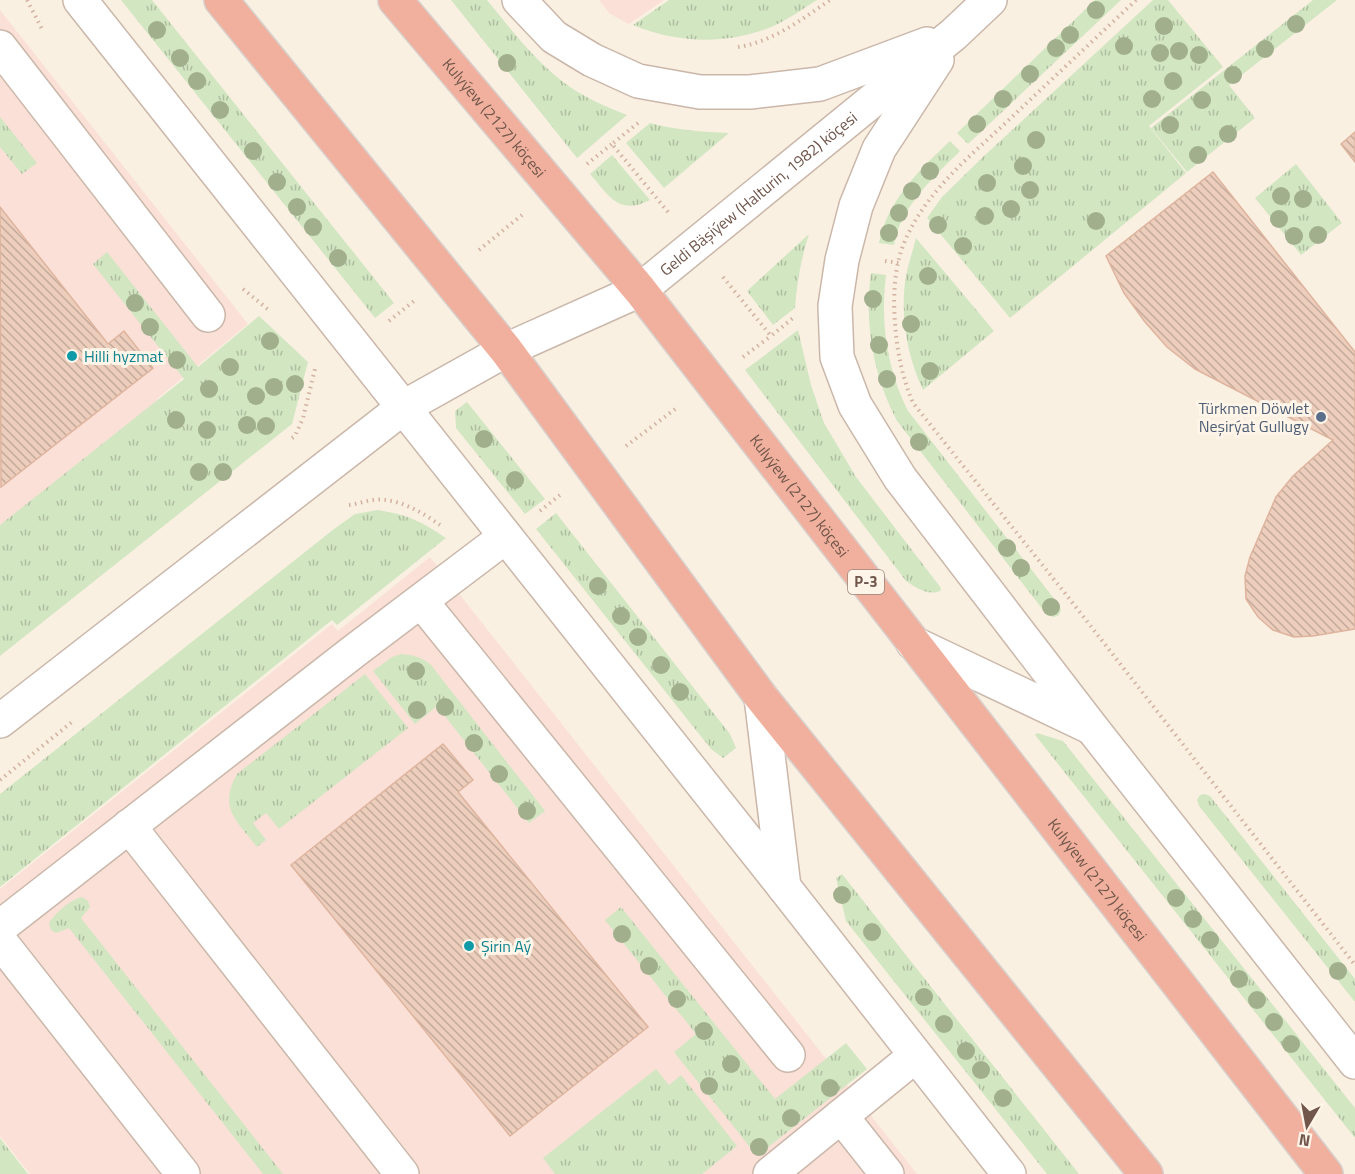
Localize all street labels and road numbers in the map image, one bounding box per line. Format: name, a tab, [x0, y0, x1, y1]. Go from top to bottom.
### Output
street label: Kulyýew (2127) köçesi	[437, 53, 552, 183]
street label: Geldi Bäşiýew (Halturin, 1982) köçesi	[654, 106, 862, 281]
street label: Kulyýew (2127) köçesi	[744, 429, 855, 562]
road number: P-3	[848, 570, 884, 594]
street label: Kulyýew (2127) köçesi	[1042, 813, 1153, 946]

